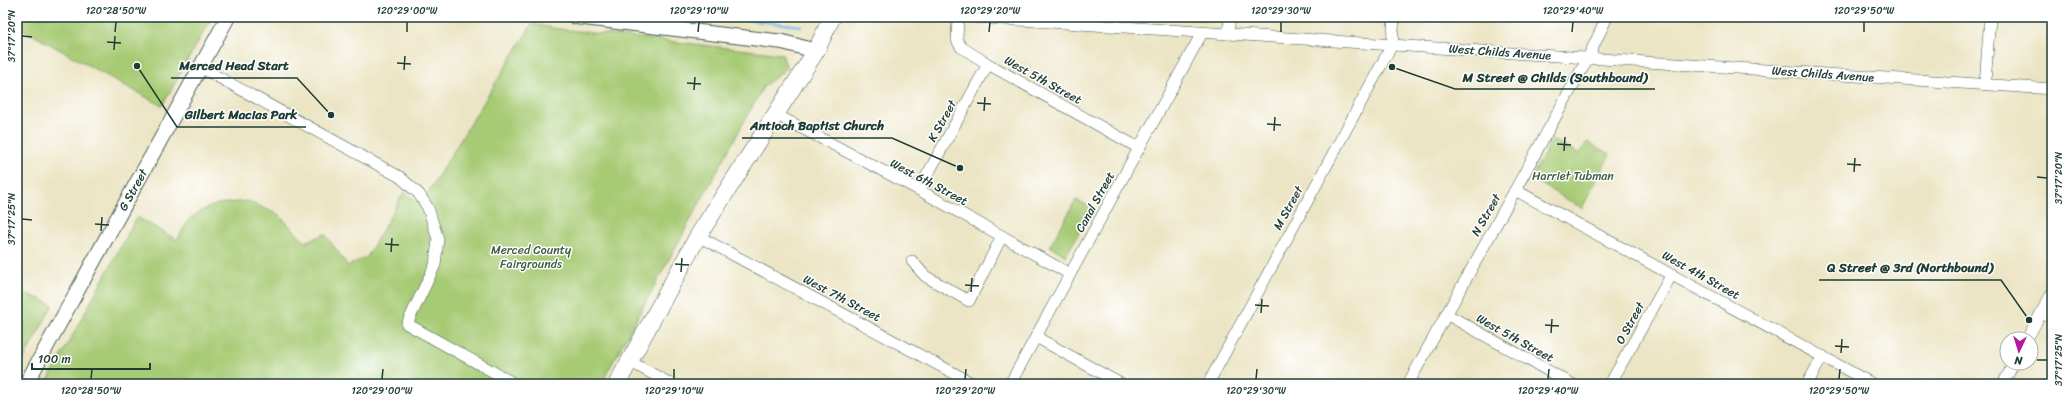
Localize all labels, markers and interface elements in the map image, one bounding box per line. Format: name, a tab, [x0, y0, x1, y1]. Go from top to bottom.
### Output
text: 120°28'50"W	[86, 2, 147, 20]
text: 120°29'00"W	[377, 2, 438, 20]
text: 120°29'10"W	[670, 2, 729, 20]
text: 120°29'20"W	[960, 2, 1020, 20]
text: 120°29'30"W	[1251, 2, 1311, 20]
text: 120°29'40"W	[1543, 2, 1604, 20]
text: 120°29'50"W	[1834, 2, 1895, 20]
text: 37°17'20"N	[3, 10, 21, 62]
street label: West Childs Avenue	[1448, 37, 1552, 67]
street label: West 5th Street	[1000, 49, 1086, 111]
callout: Merced Head Start	[171, 53, 297, 78]
text: Merced Head Start	[178, 54, 289, 77]
street label: West Childs Avenue	[1771, 59, 1875, 89]
callout: M Street @ Childs (Southbound)	[1455, 64, 1655, 89]
text: M Street @ Childs (Southbound)	[1462, 66, 1649, 89]
street label: K Street	[921, 95, 963, 146]
callout: Gilbert Macias Park	[177, 102, 306, 127]
text: Gilbert Macias Park	[184, 103, 298, 126]
callout: Antioch Baptist Church	[742, 113, 892, 138]
text: Antioch Baptist Church	[749, 114, 884, 137]
street label: West 6th Street	[886, 152, 972, 212]
text: 37°17'20"N	[2050, 152, 2068, 204]
street label: G Street	[112, 164, 154, 215]
park label: Harriet Tubman	[1532, 165, 1614, 187]
street label: Canal Street	[1069, 167, 1121, 237]
street label: M Street	[1267, 181, 1310, 234]
street label: N Street	[1465, 188, 1508, 241]
text: 37°17'25"N	[3, 193, 21, 245]
park label: Merced County Fairgrounds	[491, 239, 572, 275]
street label: West 4th Street	[1658, 244, 1744, 306]
callout: Q Street @ 3rd (Northbound)	[1819, 255, 2001, 280]
text: Q Street @ 3rd (Northbound)	[1826, 256, 1994, 279]
street label: West 7th Street	[799, 268, 885, 328]
street label: O Street	[1609, 297, 1651, 348]
street label: West 5th Street	[1472, 307, 1558, 369]
north arrow	[1999, 331, 2039, 371]
text: 37°17'25"N	[2050, 334, 2068, 386]
scale bar	[32, 345, 150, 371]
text: 100 m	[38, 348, 71, 370]
text: N	[2013, 351, 2024, 370]
text: 120°28'50"W	[61, 382, 122, 400]
text: 120°29'00"W	[352, 382, 413, 400]
text: 120°29'10"W	[645, 382, 704, 400]
text: 120°29'20"W	[935, 382, 995, 400]
text: 120°29'30"W	[1226, 382, 1286, 400]
text: 120°29'40"W	[1518, 382, 1579, 400]
text: 120°29'50"W	[1809, 382, 1870, 400]

